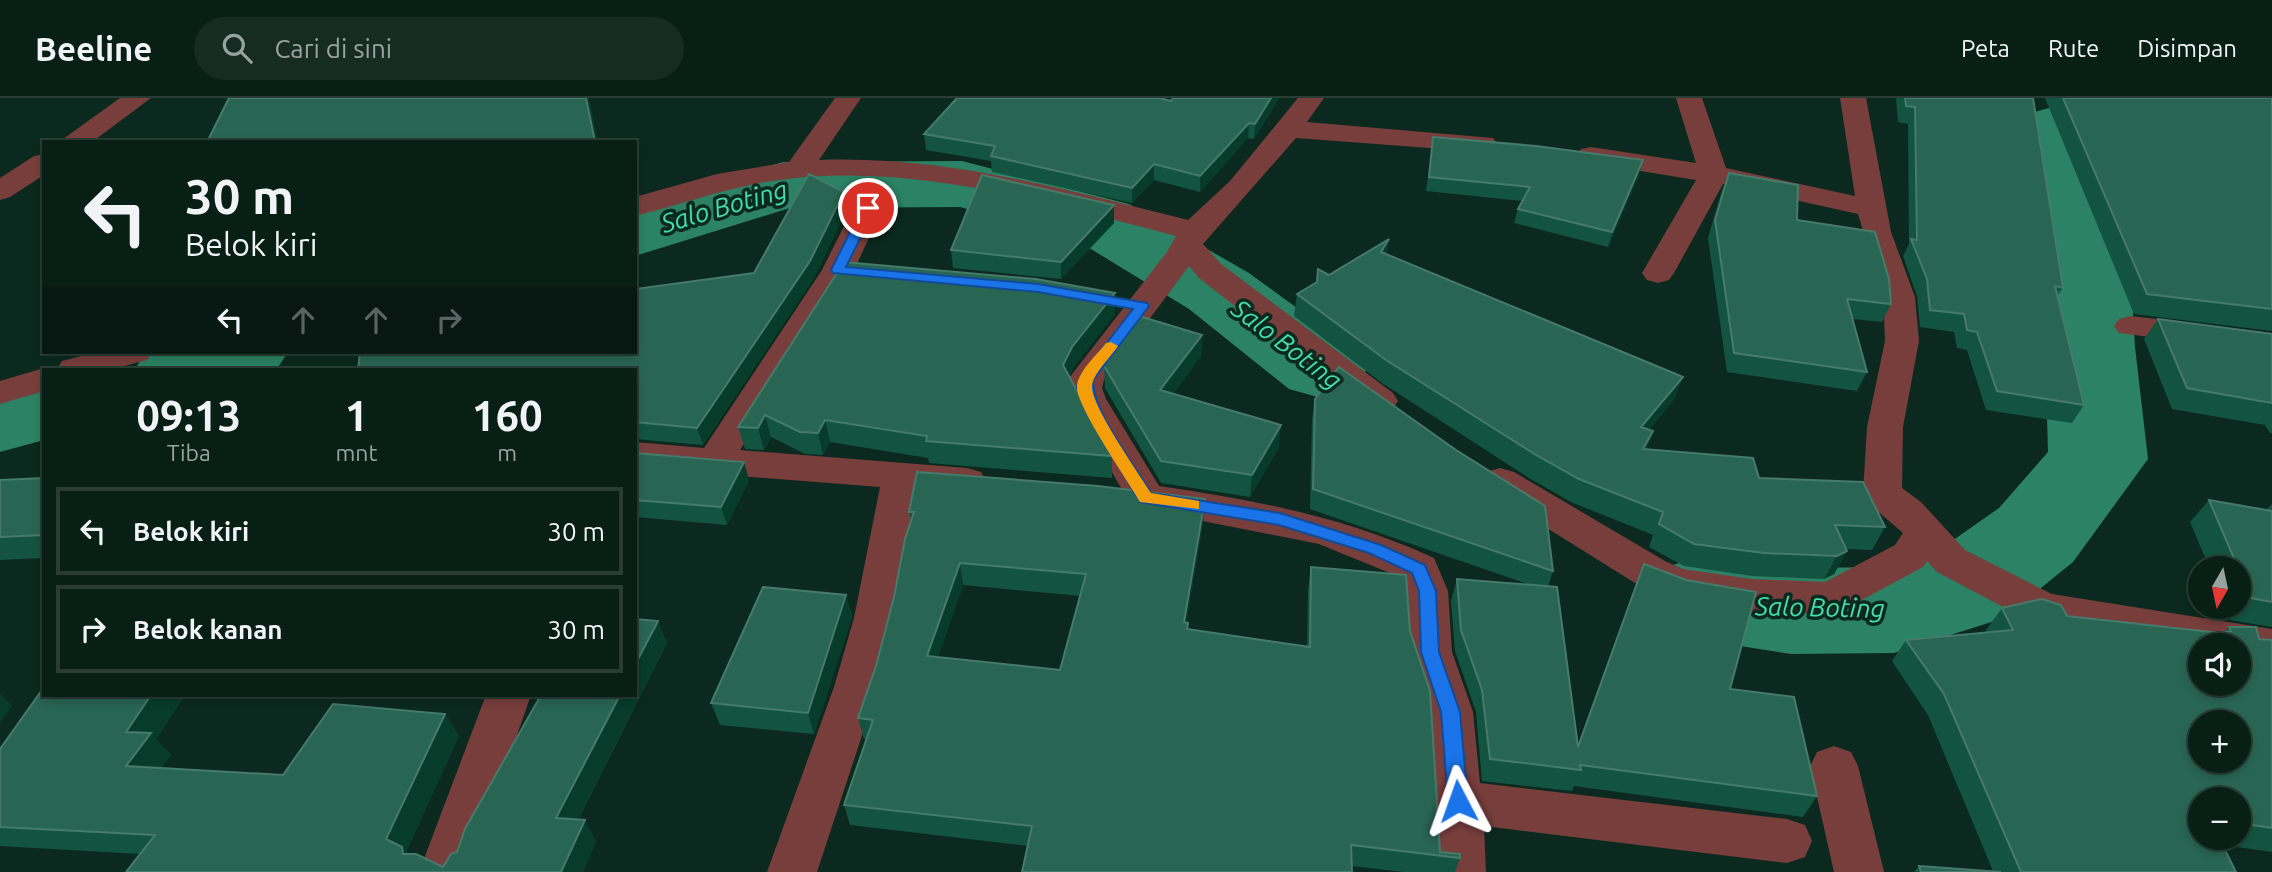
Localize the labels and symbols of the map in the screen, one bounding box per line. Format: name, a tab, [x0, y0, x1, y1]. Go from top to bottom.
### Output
water label: Salo Boting	[657, 174, 790, 238]
pin	[838, 178, 898, 238]
water label: Salo Boting	[1226, 293, 1348, 395]
north arrow	[2188, 556, 2250, 620]
water label: Salo Boting	[1754, 591, 1885, 623]
position arrow	[1421, 764, 1495, 838]

